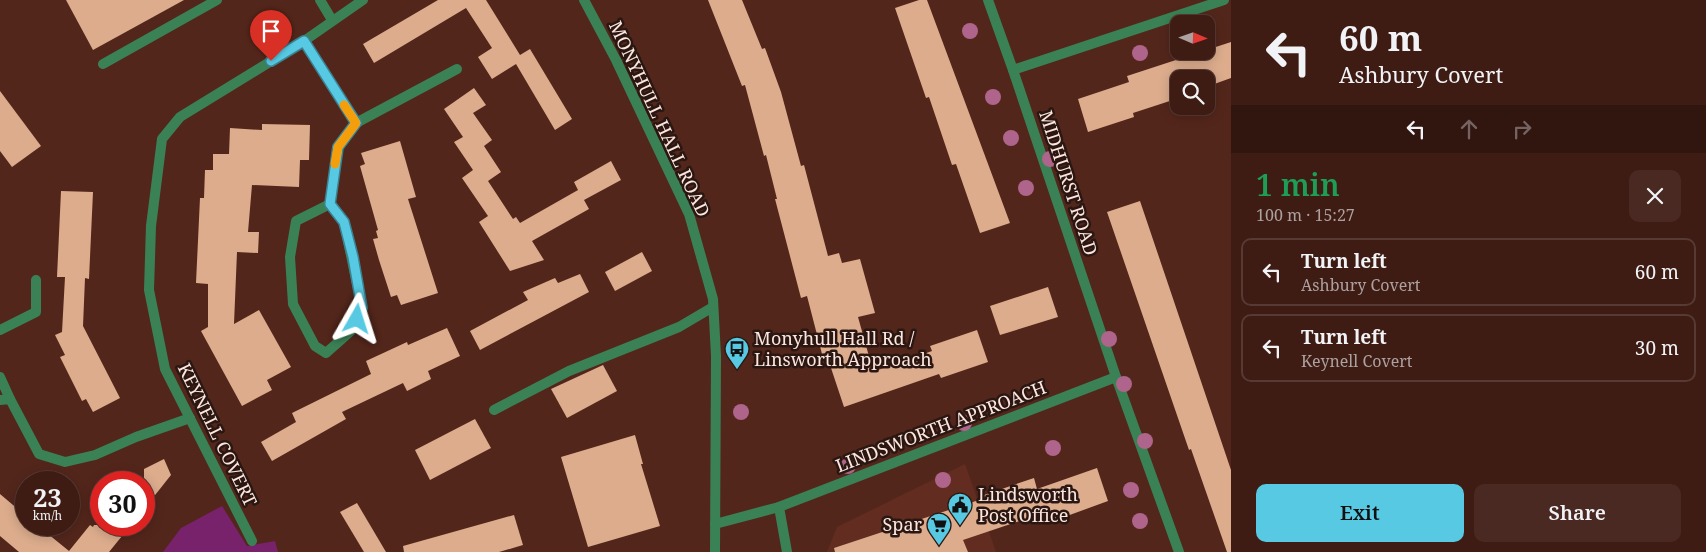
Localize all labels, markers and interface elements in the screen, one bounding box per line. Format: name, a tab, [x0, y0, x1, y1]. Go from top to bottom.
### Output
pin	[250, 10, 292, 61]
text: 60 m	[1339, 14, 1422, 61]
north arrow	[1170, 15, 1215, 60]
map controls	[1170, 15, 1215, 115]
icon: arrive	[257, 17, 285, 45]
street label: MONYHULL HALL ROAD	[604, 17, 716, 221]
icon: left	[1256, 20, 1321, 85]
text: Ashbury Covert	[1339, 59, 1503, 89]
button: search	[1170, 70, 1215, 115]
street label: MIDHURST ROAD	[1034, 107, 1104, 258]
icon: left	[1402, 115, 1430, 143]
icon: ahead	[1455, 115, 1483, 143]
icon: right	[1508, 115, 1536, 143]
text: 1 min	[1256, 164, 1340, 205]
button: close	[1629, 170, 1681, 222]
text: 100 m · 15:27	[1256, 204, 1355, 226]
text: Turn left	[1301, 248, 1387, 274]
icon: left	[1258, 258, 1286, 286]
text: 60 m	[1635, 259, 1679, 285]
text: Ashbury Covert	[1301, 274, 1420, 296]
position arrow	[330, 292, 382, 344]
text: Turn left	[1301, 324, 1387, 350]
place label: Monyhull Hall Rd / Linsworth Approach	[754, 326, 932, 371]
icon: left	[1258, 334, 1286, 362]
text: 30 m	[1635, 335, 1679, 361]
bus stop icon: Monyhull Hall Rd / Linsworth Approach	[724, 336, 750, 370]
text: Keynell Covert	[1301, 350, 1413, 372]
street label: KEYNELL COVERT	[173, 359, 263, 510]
street label: LINDSWORTH APPROACH	[832, 375, 1049, 477]
speed limit sign: 30	[90, 471, 155, 536]
text: 23	[33, 480, 62, 514]
place label: Lindsworth Post Office	[978, 482, 1078, 527]
button: Exit	[1256, 484, 1464, 542]
button: Share	[1474, 484, 1681, 542]
public building icon: Lindsworth Post Office	[947, 492, 973, 526]
text: km/h	[33, 507, 62, 524]
place label: Spar	[883, 512, 923, 536]
supermarket icon: Spar	[926, 512, 952, 546]

